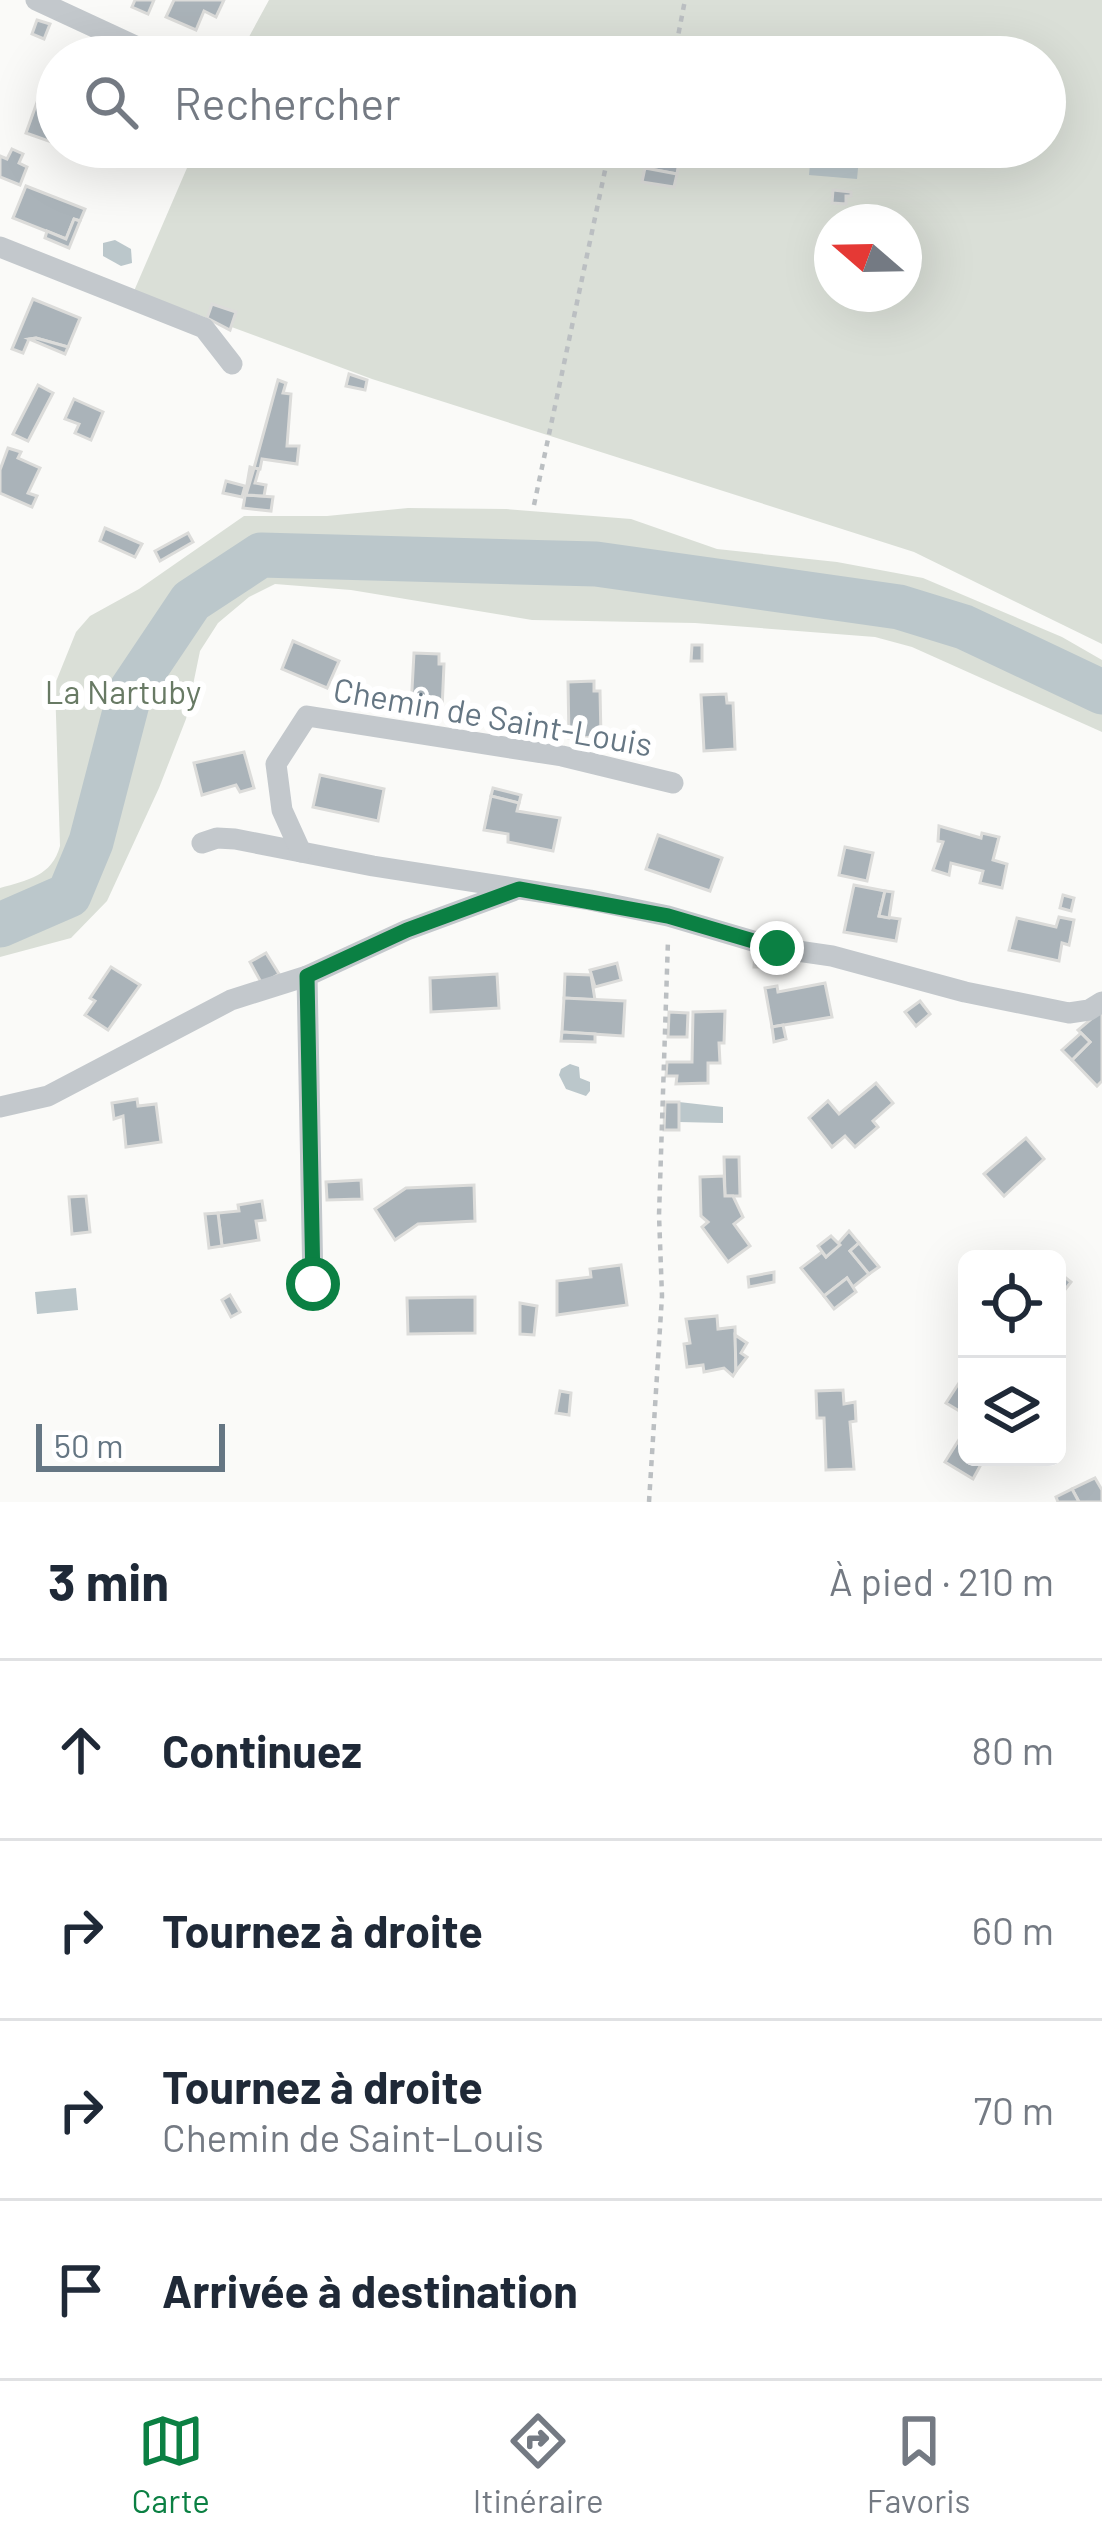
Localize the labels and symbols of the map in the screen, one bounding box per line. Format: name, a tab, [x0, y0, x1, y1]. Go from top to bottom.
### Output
north arrow	[814, 204, 922, 312]
street label: Chemin de Saint-Louis	[330, 668, 656, 764]
park label: La Nartuby	[45, 671, 201, 711]
route end	[750, 921, 804, 975]
route start	[286, 1257, 340, 1311]
scale bar	[36, 1418, 225, 1471]

